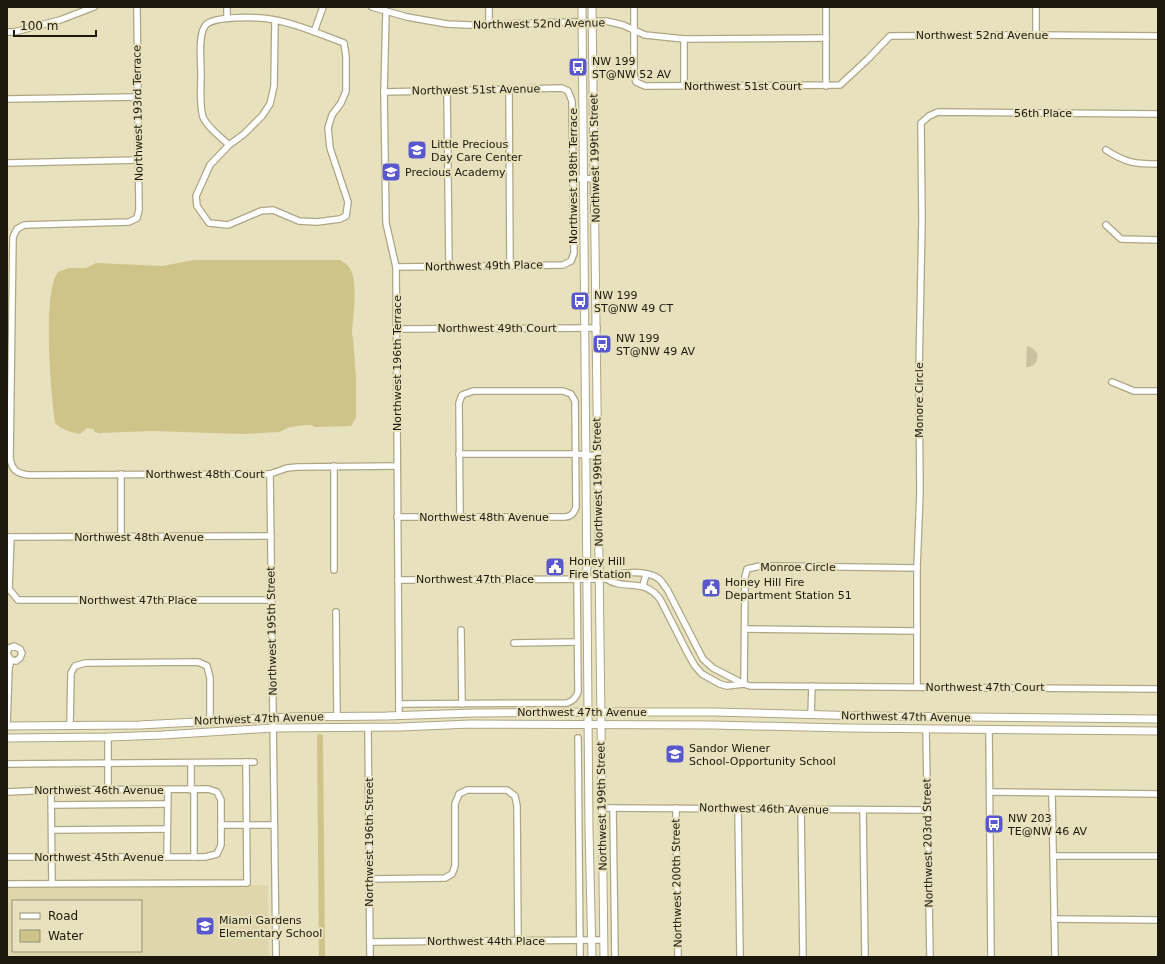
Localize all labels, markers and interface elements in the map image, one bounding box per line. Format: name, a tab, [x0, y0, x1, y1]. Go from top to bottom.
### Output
scale bar	[14, 12, 96, 38]
street label: Northwest 52nd Avenue	[473, 16, 606, 32]
text: 100 m	[20, 19, 58, 33]
street label: Northwest 52nd Avenue	[916, 29, 1048, 42]
street label: Northwest 193rd Terrace	[130, 45, 146, 181]
place label: NW 199 ST@NW 52 AV	[592, 55, 672, 81]
bus stop icon: NW 199 ST@NW 52 AV	[567, 56, 589, 78]
street label: Northwest 51st Court	[684, 80, 803, 93]
street label: Northwest 51st Avenue	[412, 82, 541, 98]
street label: Northwest 199th Street	[587, 93, 603, 223]
street label: 56th Place	[1014, 107, 1072, 120]
street label: Northwest 198th Terrace	[567, 108, 580, 244]
place label: Little Precious Day Care Center	[431, 138, 523, 164]
school or university icon: Little Precious Day Care Center	[406, 139, 428, 161]
school or university icon: Precious Academy	[380, 161, 402, 183]
place label: Precious Academy	[405, 166, 506, 179]
street label: Northwest 49th Place	[425, 258, 543, 274]
place label: NW 199 ST@NW 49 CT	[594, 289, 673, 315]
bus stop icon: NW 199 ST@NW 49 CT	[569, 290, 591, 312]
street label: Northwest 196th Terrace	[391, 295, 404, 431]
street label: Northwest 49th Court	[437, 322, 557, 335]
place label: NW 199 ST@NW 49 AV	[616, 332, 696, 358]
bus stop icon: NW 199 ST@NW 49 AV	[591, 333, 613, 355]
street label: Monore Circle	[913, 362, 926, 438]
street label: Northwest 199th Street	[590, 417, 606, 547]
street label: Northwest 48th Court	[145, 468, 265, 481]
street label: Northwest 48th Avenue	[419, 511, 549, 524]
street label: Northwest 48th Avenue	[74, 531, 204, 544]
place label: Honey Hill Fire Station	[569, 555, 631, 581]
public building icon: Honey Hill Fire Station	[544, 556, 566, 578]
street label: Monroe Circle	[760, 561, 836, 574]
street label: Northwest 195th Street	[264, 566, 280, 696]
street label: Northwest 47th Place	[416, 573, 534, 586]
place label: Honey Hill Fire Department Station 51	[725, 576, 852, 602]
public building icon: Honey Hill Fire Department Station 51	[700, 577, 722, 599]
street label: Northwest 47th Place	[79, 594, 197, 607]
street label: Northwest 47th Court	[925, 681, 1045, 694]
street label: Northwest 47th Avenue	[517, 706, 647, 719]
street label: Northwest 47th Avenue	[841, 709, 971, 725]
street label: Northwest 47th Avenue	[194, 710, 324, 728]
street label: Northwest 199th Street	[594, 741, 610, 871]
place label: Sandor Wiener School-Opportunity School	[689, 742, 836, 768]
school or university icon: Sandor Wiener School-Opportunity School	[664, 743, 686, 765]
street label: Northwest 196th Street	[363, 777, 376, 907]
street label: Northwest 203rd Street	[920, 778, 936, 908]
street label: Northwest 46th Avenue	[34, 784, 164, 797]
street label: Northwest 46th Avenue	[699, 801, 829, 817]
place label: NW 203 TE@NW 46 AV	[1007, 812, 1088, 838]
bus stop icon: NW 203 TE@NW 46 AV	[983, 813, 1005, 835]
street label: Northwest 200th Street	[669, 818, 685, 948]
street label: Northwest 45th Avenue	[34, 851, 164, 864]
legend	[12, 900, 142, 952]
text: Road	[48, 909, 78, 923]
place label: Miami Gardens Elementary School	[219, 914, 322, 940]
school or university icon: Miami Gardens Elementary School	[194, 915, 216, 937]
text: Water	[48, 929, 84, 943]
street label: Northwest 44th Place	[427, 935, 545, 948]

